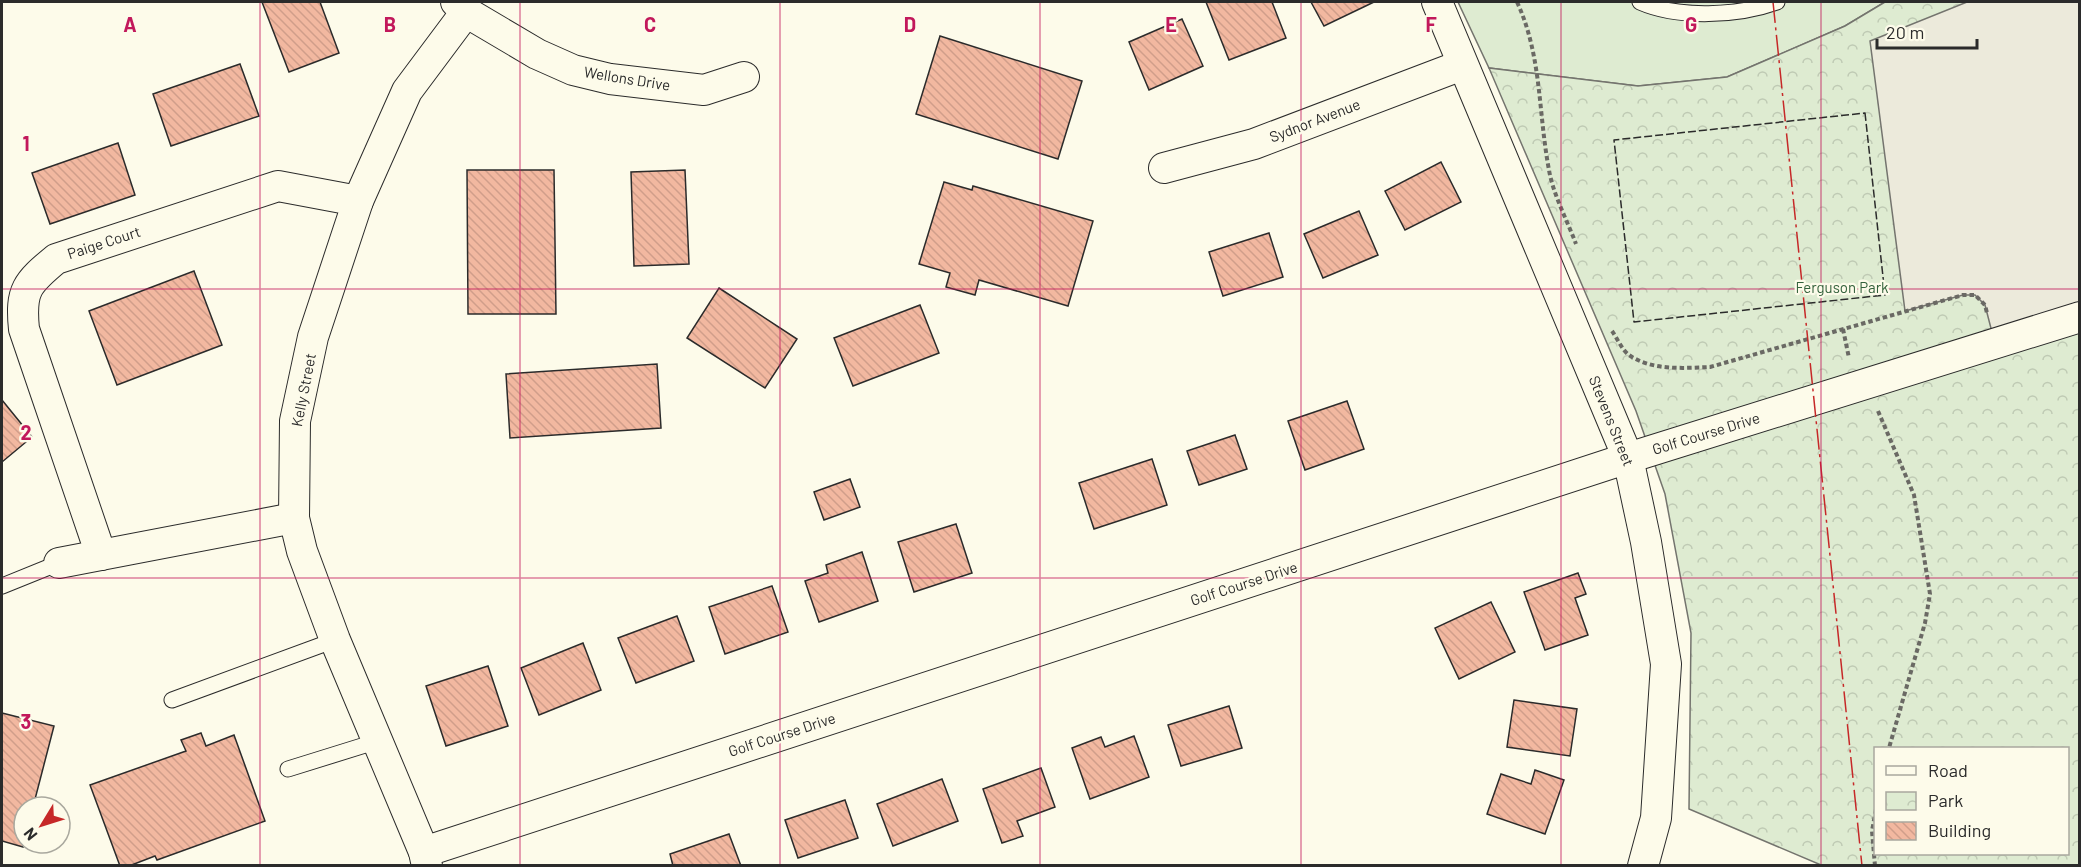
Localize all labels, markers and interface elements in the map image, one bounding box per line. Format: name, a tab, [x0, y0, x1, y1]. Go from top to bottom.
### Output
text: A	[123, 12, 137, 36]
text: B	[384, 12, 396, 36]
text: C	[644, 12, 656, 36]
text: D	[904, 12, 916, 36]
text: E	[1165, 12, 1177, 36]
text: F	[1425, 12, 1437, 36]
text: G	[1685, 12, 1697, 36]
scale bar	[1877, 12, 1978, 50]
text: 20 m	[1886, 21, 1924, 43]
street label: Wellons Drive	[583, 62, 672, 94]
street label: Sydnor Avenue	[1267, 94, 1363, 146]
text: 1	[22, 131, 30, 155]
street label: Paige Court	[65, 222, 143, 262]
park label: Ferguson Park	[1795, 278, 1889, 296]
street label: Kelly Street	[287, 351, 319, 428]
street label: Stevens Street	[1586, 373, 1638, 468]
street label: Golf Course Drive	[1650, 408, 1762, 458]
text: 2	[20, 420, 32, 444]
street label: Golf Course Drive	[1188, 557, 1299, 609]
street label: Golf Course Drive	[726, 708, 837, 760]
text: 3	[21, 709, 31, 733]
legend	[1874, 747, 2069, 855]
text: Road	[1928, 759, 1968, 781]
text: Park	[1928, 789, 1963, 811]
north arrow	[12, 795, 72, 855]
text: Building	[1928, 819, 1991, 841]
text: N	[19, 825, 41, 845]

